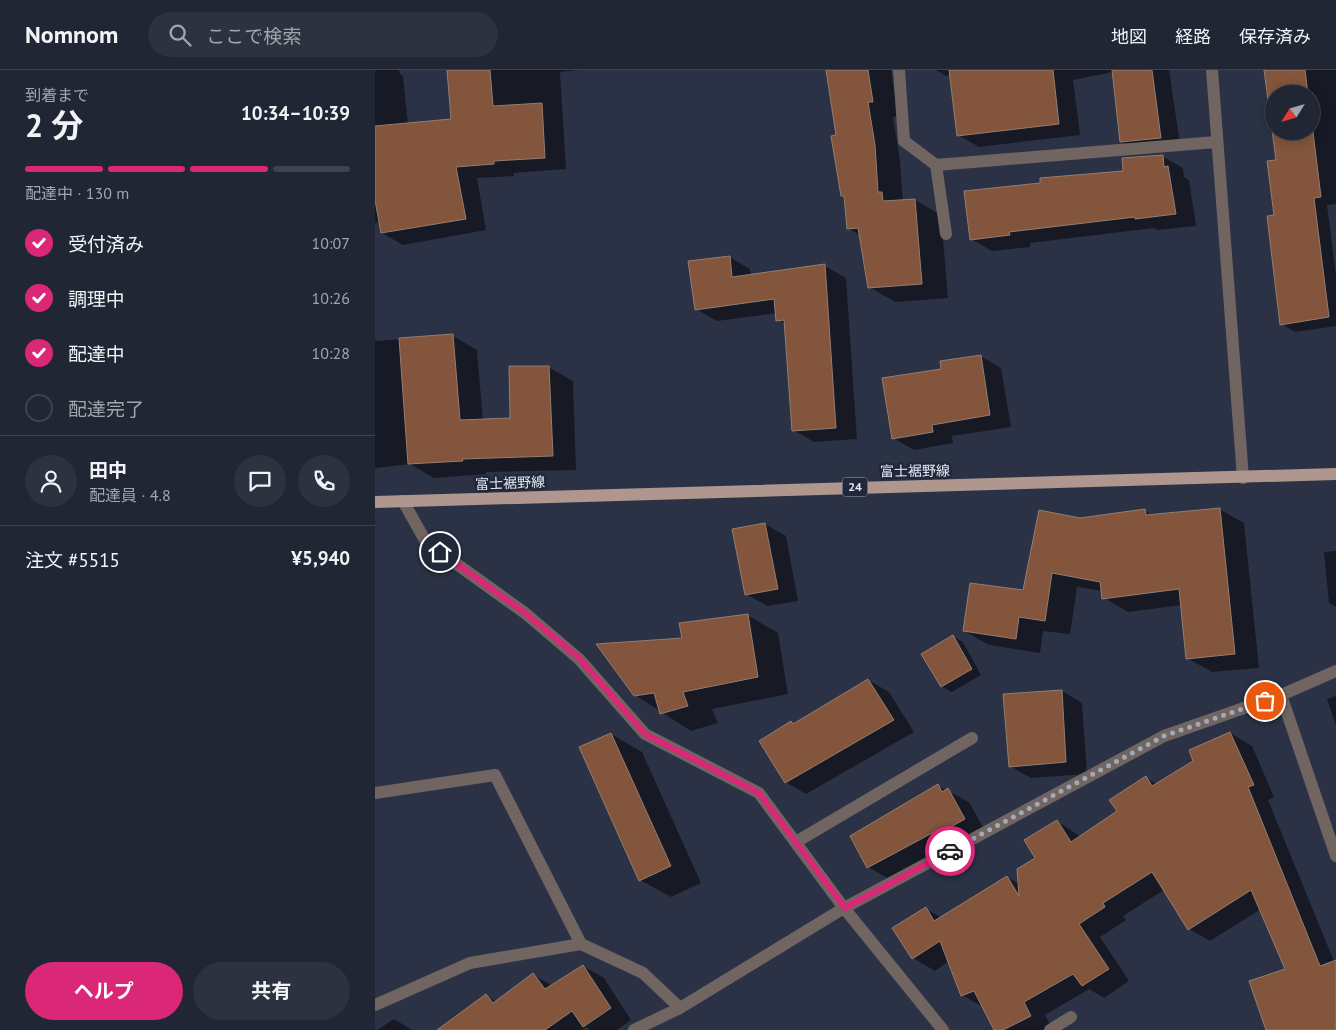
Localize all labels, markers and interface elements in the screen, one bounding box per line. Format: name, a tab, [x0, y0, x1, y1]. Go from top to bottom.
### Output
search box	[148, 12, 498, 57]
text: Nomnom	[25, 19, 118, 50]
icon: search	[166, 21, 194, 49]
text: ここで検索	[206, 24, 301, 48]
text: 地図	[1111, 25, 1147, 48]
text: 経路	[1175, 25, 1211, 48]
text: 保存済み	[1239, 25, 1311, 48]
text: 到着まで	[25, 85, 89, 105]
north arrow	[1265, 85, 1320, 140]
map controls	[1265, 85, 1320, 140]
text: 10:34–10:39	[241, 101, 350, 125]
text: 2 分	[25, 104, 83, 146]
text: 配達中 · 130 m	[25, 183, 129, 203]
icon: check	[25, 229, 53, 257]
text: 受付済み	[68, 232, 144, 256]
text: 10:07	[312, 233, 350, 253]
icon: check	[25, 284, 53, 312]
text: 調理中	[68, 287, 125, 311]
text: 10:26	[312, 288, 350, 308]
icon: check	[25, 339, 53, 367]
text: 配達中	[68, 342, 125, 366]
text: 10:28	[312, 343, 350, 363]
text: 配達完了	[68, 397, 144, 421]
button: person	[25, 455, 77, 507]
button: chat	[234, 455, 286, 507]
button: phone	[298, 455, 350, 507]
text: 田中	[89, 458, 127, 482]
street label: 富士裾野線	[880, 461, 950, 481]
street label: 富士裾野線	[475, 473, 545, 493]
road number: 24	[843, 478, 867, 497]
text: 配達員 · 4.8	[89, 485, 171, 505]
pin	[419, 531, 461, 573]
icon: home	[426, 538, 454, 566]
text: ¥5,940	[291, 546, 350, 570]
text: 注文 #5515	[25, 548, 120, 572]
pin	[1244, 680, 1286, 722]
icon: bag	[1251, 687, 1279, 715]
courier	[925, 826, 975, 876]
icon: car	[936, 837, 964, 865]
button: ヘルプ	[25, 962, 183, 1020]
button: 共有	[193, 962, 350, 1020]

